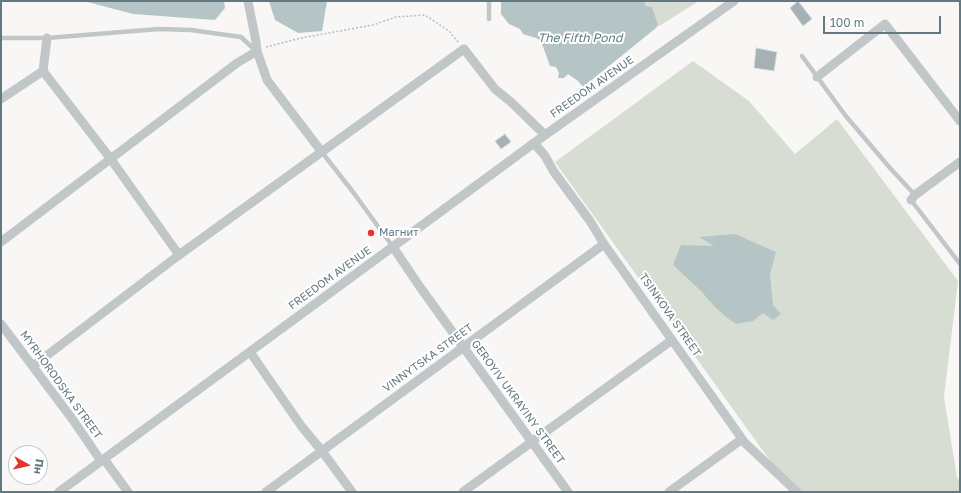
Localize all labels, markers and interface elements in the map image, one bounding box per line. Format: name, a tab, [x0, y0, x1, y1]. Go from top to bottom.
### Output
scale bar	[825, 8, 943, 34]
text: 100 m	[830, 15, 864, 30]
water label: The Fifth Pond	[538, 31, 622, 45]
street label: FREEDOM AVENUE	[548, 53, 636, 121]
place label: Магнит	[379, 226, 419, 240]
marker: Магнит	[366, 228, 376, 238]
street label: FREEDOM AVENUE	[286, 244, 374, 312]
street label: TSINKOVA STREET	[636, 271, 704, 359]
street label: VINNYTSKA STREET	[380, 321, 476, 395]
street label: MYRHORODSKA STREET	[17, 328, 105, 442]
street label: GEROYIV UKRAYINY STREET	[469, 337, 567, 467]
north arrow	[8, 445, 48, 485]
text: Пн	[32, 458, 47, 475]

